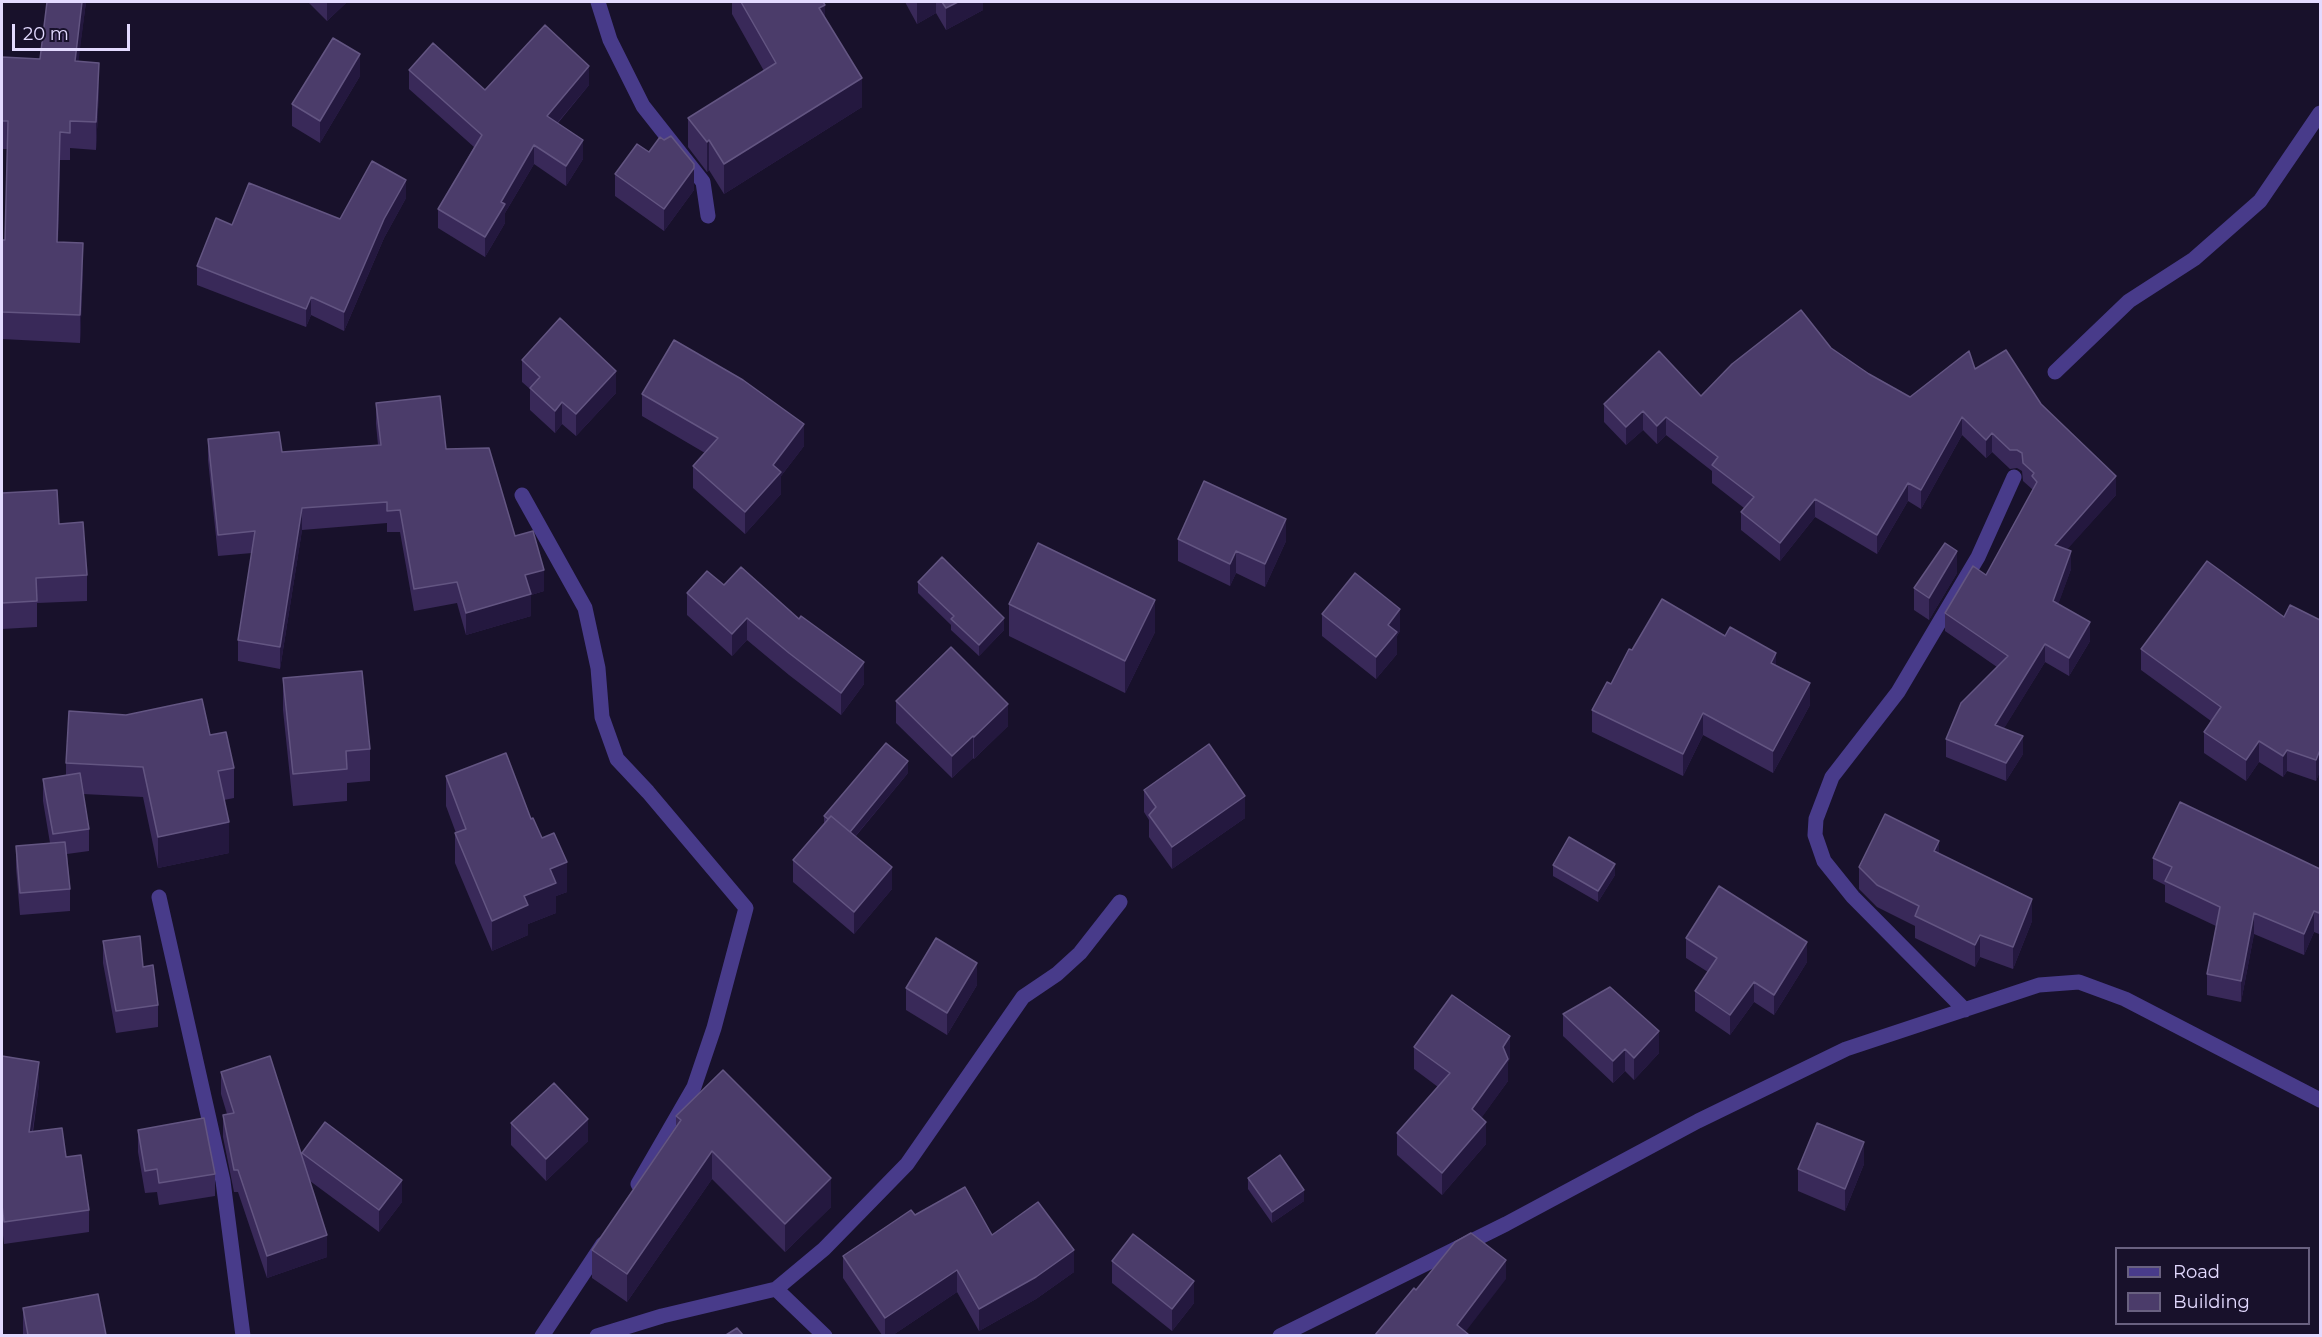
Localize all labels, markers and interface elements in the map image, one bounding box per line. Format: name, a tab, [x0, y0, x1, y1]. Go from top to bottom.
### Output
scale bar	[15, 12, 134, 50]
text: 20 m	[23, 23, 69, 45]
legend	[2115, 1247, 2310, 1325]
text: Road	[2173, 1261, 2220, 1283]
text: Building	[2173, 1291, 2250, 1313]

